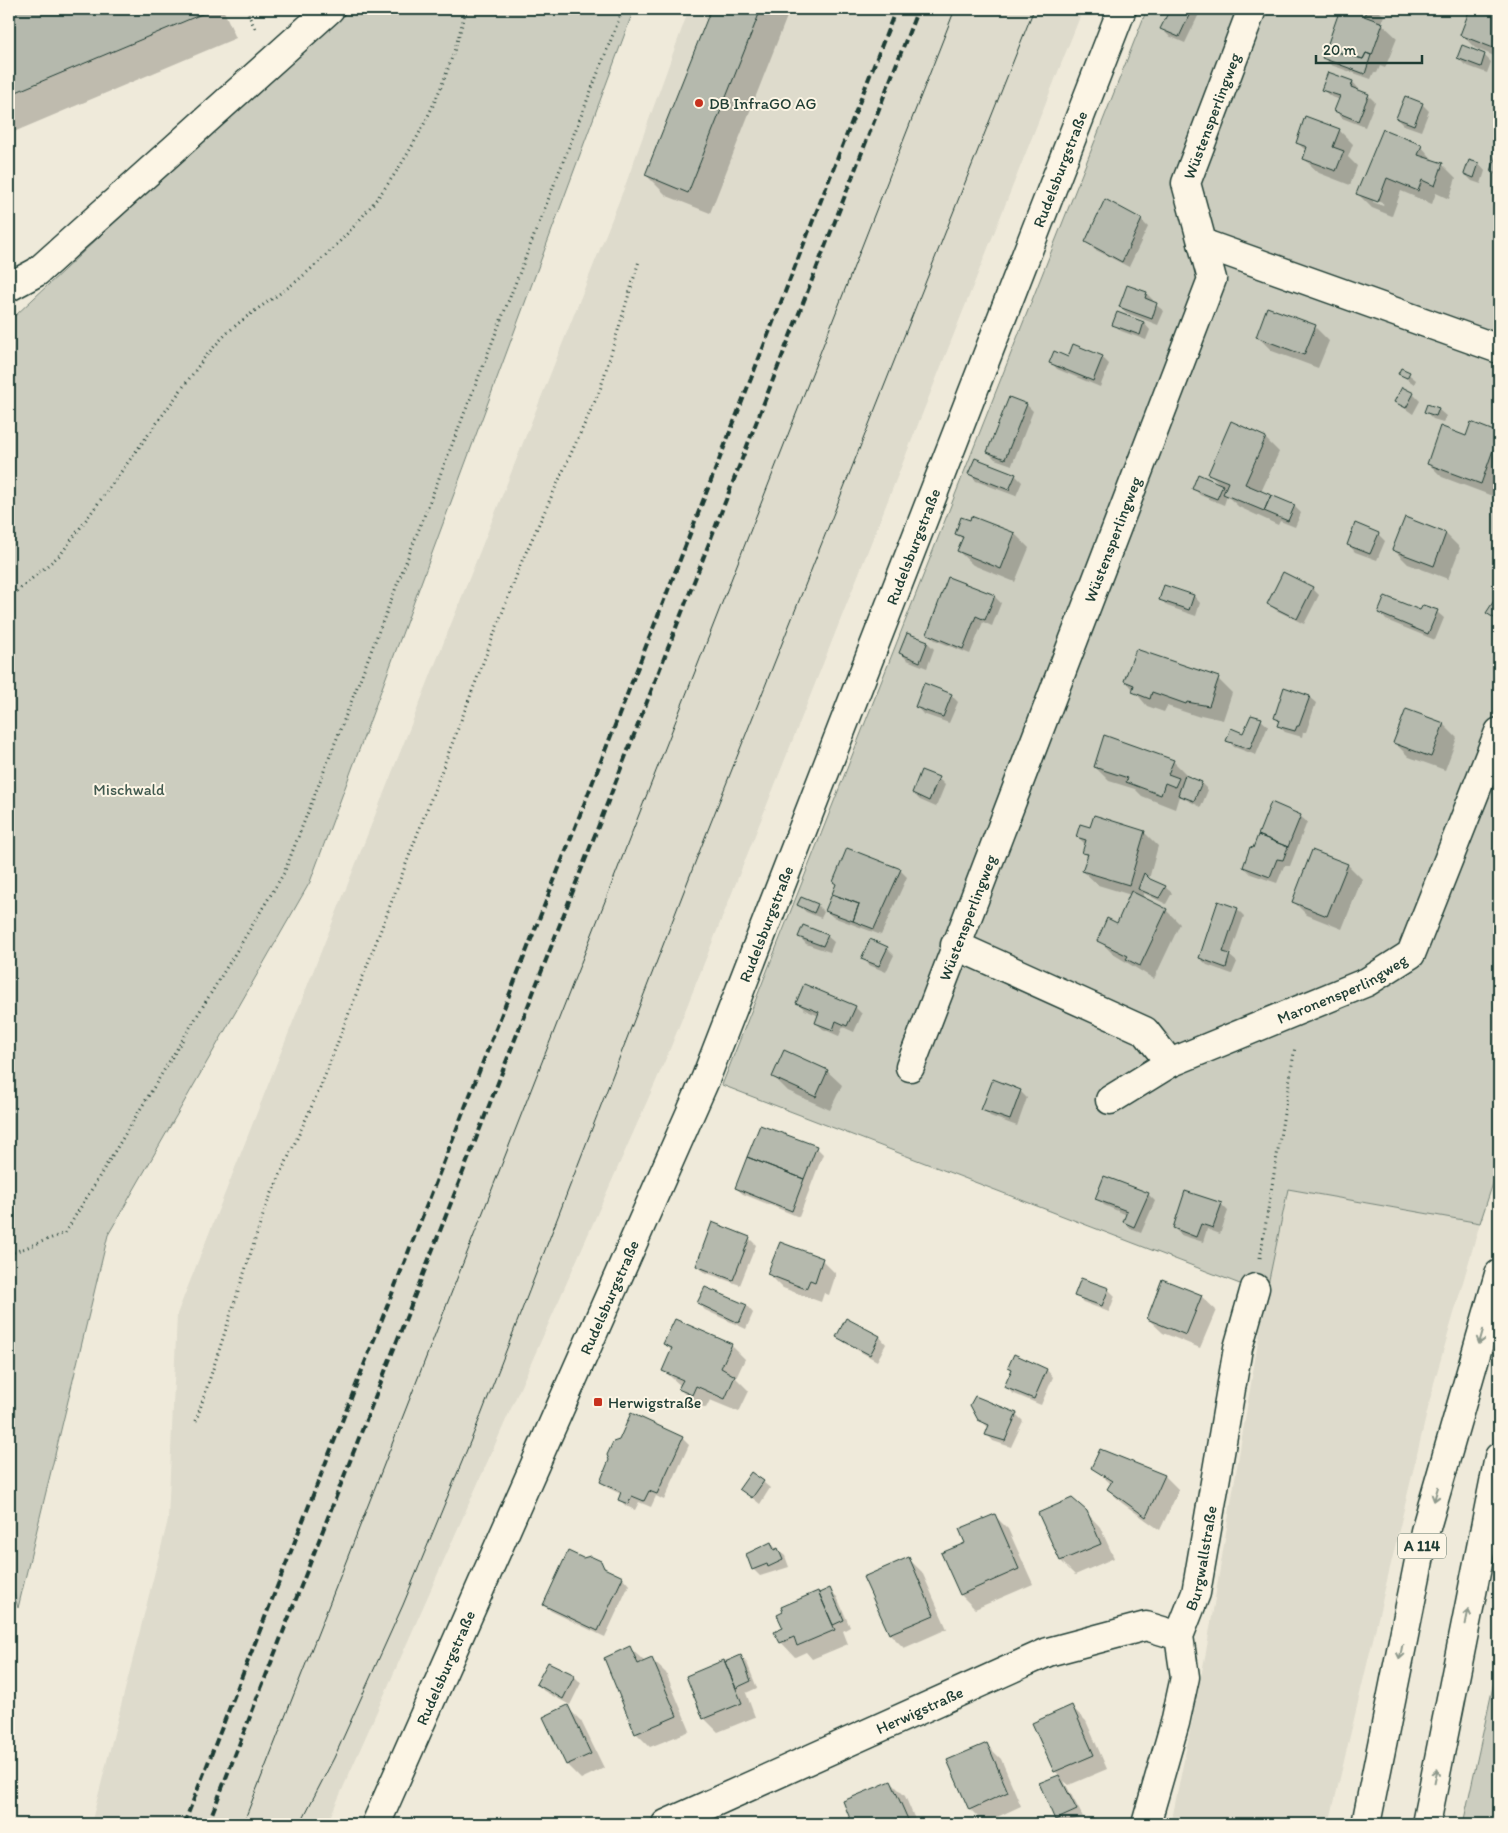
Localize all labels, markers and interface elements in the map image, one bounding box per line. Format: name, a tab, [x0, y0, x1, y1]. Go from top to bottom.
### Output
scale bar	[1316, 32, 1422, 64]
text: 20 m	[1323, 41, 1357, 59]
street label: Wüstensperlingweg	[1179, 50, 1245, 182]
place label: DB InfraGO AG	[709, 94, 817, 113]
marker: DB InfraGO AG	[693, 97, 705, 109]
street label: Rudelsburgstraße	[1029, 108, 1091, 230]
street label: Wüstensperlingweg	[1080, 473, 1146, 605]
street label: Rudelsburgstraße	[882, 486, 944, 608]
park label: Mischwald	[93, 780, 165, 799]
street label: Wüstensperlingweg	[935, 851, 1001, 983]
street label: Rudelsburgstraße	[735, 863, 797, 985]
street label: Maronensperlingweg	[1274, 950, 1411, 1028]
street label: Rudelsburgstraße	[576, 1237, 643, 1358]
one-way arrow	[1475, 1329, 1485, 1345]
place label: Herwigstraße	[608, 1393, 701, 1412]
marker: Herwigstraße	[592, 1396, 604, 1408]
one-way arrow	[1430, 1485, 1440, 1501]
street label: Burgwallstraße	[1181, 1504, 1221, 1614]
road number: A 114	[1398, 1534, 1446, 1558]
street label: Rudelsburgstraße	[412, 1608, 479, 1728]
one-way arrow	[1463, 1609, 1472, 1625]
one-way arrow	[1395, 1644, 1405, 1660]
street label: Herwigstraße	[873, 1682, 966, 1738]
one-way arrow	[1431, 1769, 1441, 1785]

